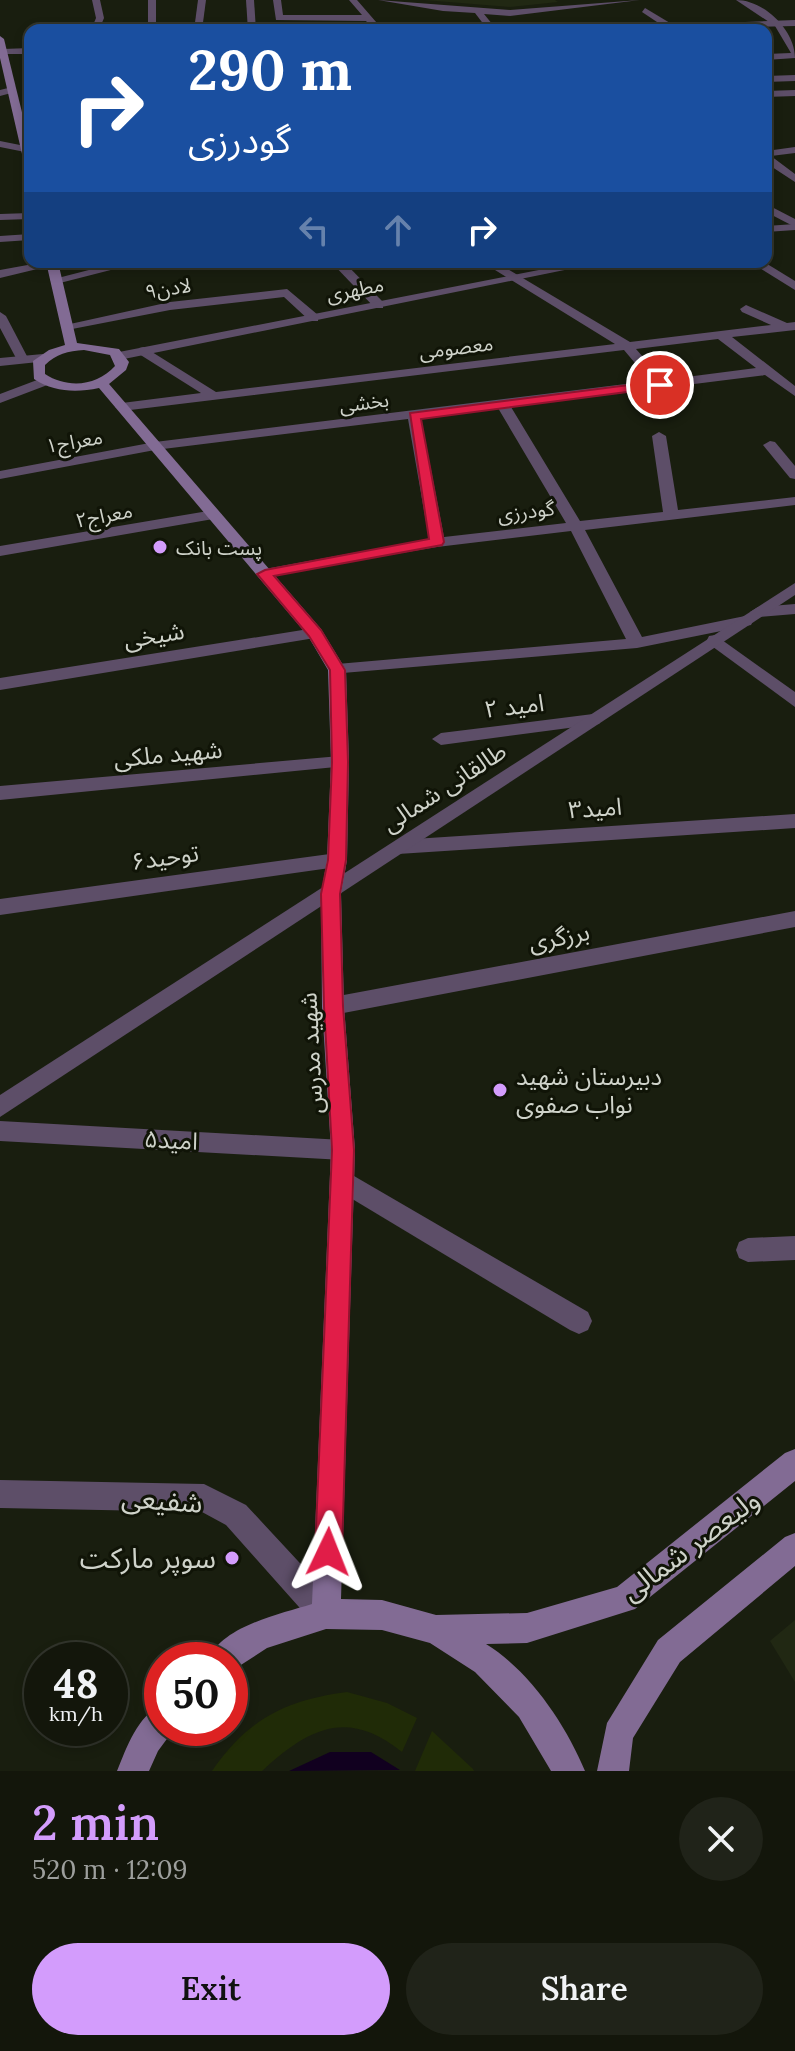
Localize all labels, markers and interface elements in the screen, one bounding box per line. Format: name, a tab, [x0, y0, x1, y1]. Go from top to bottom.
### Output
text: 290 m	[188, 34, 352, 105]
icon: right	[56, 56, 160, 160]
text: گودرزی	[188, 117, 291, 163]
icon: left	[292, 208, 336, 252]
icon: ahead	[376, 208, 420, 252]
icon: right	[460, 208, 504, 252]
street label: مطهری	[324, 271, 386, 307]
street label: لادن۹	[143, 272, 193, 304]
street label: معصومی	[417, 330, 495, 364]
pin	[626, 351, 694, 419]
icon: arrive	[638, 363, 682, 407]
street label: بخشی	[338, 387, 390, 417]
street label: معراج۱	[44, 424, 105, 461]
street label: گودرزی	[496, 495, 557, 527]
street label: معراج۲	[73, 497, 135, 536]
place label: پست بانک	[176, 535, 262, 561]
marker: پست بانک	[151, 538, 169, 556]
street label: شیخی	[122, 615, 186, 655]
street label: امید ۲	[482, 687, 546, 725]
street label: شهید ملکی	[113, 734, 223, 774]
street label: طالقانی شمالی	[376, 735, 512, 839]
street label: امید۳	[567, 791, 623, 825]
street label: توحید۶	[129, 837, 201, 877]
street label: برزگری	[526, 916, 592, 958]
street label: شهید مدرس	[292, 992, 330, 1114]
place label: دبیرستان شهید نواب صفوی	[516, 1061, 662, 1120]
marker: دبیرستان شهید نواب صفوی	[491, 1081, 509, 1099]
street label: امید۵	[143, 1123, 199, 1157]
street label: شفیعی	[120, 1479, 204, 1521]
street label: ولیعصر شمالی	[614, 1481, 766, 1609]
position arrow	[286, 1510, 370, 1594]
place label: سوپر مارکت	[80, 1540, 216, 1576]
marker: سوپر مارکت	[223, 1549, 241, 1567]
speed limit sign: 50	[144, 1642, 248, 1746]
text: 48	[54, 1658, 98, 1709]
text: km/h	[49, 1701, 103, 1726]
text: 2 min	[32, 1792, 159, 1853]
button: close	[679, 1797, 763, 1881]
text: 520 m · 12:09	[32, 1853, 188, 1886]
button: Exit	[32, 1943, 390, 2035]
button: Share	[406, 1943, 763, 2035]

